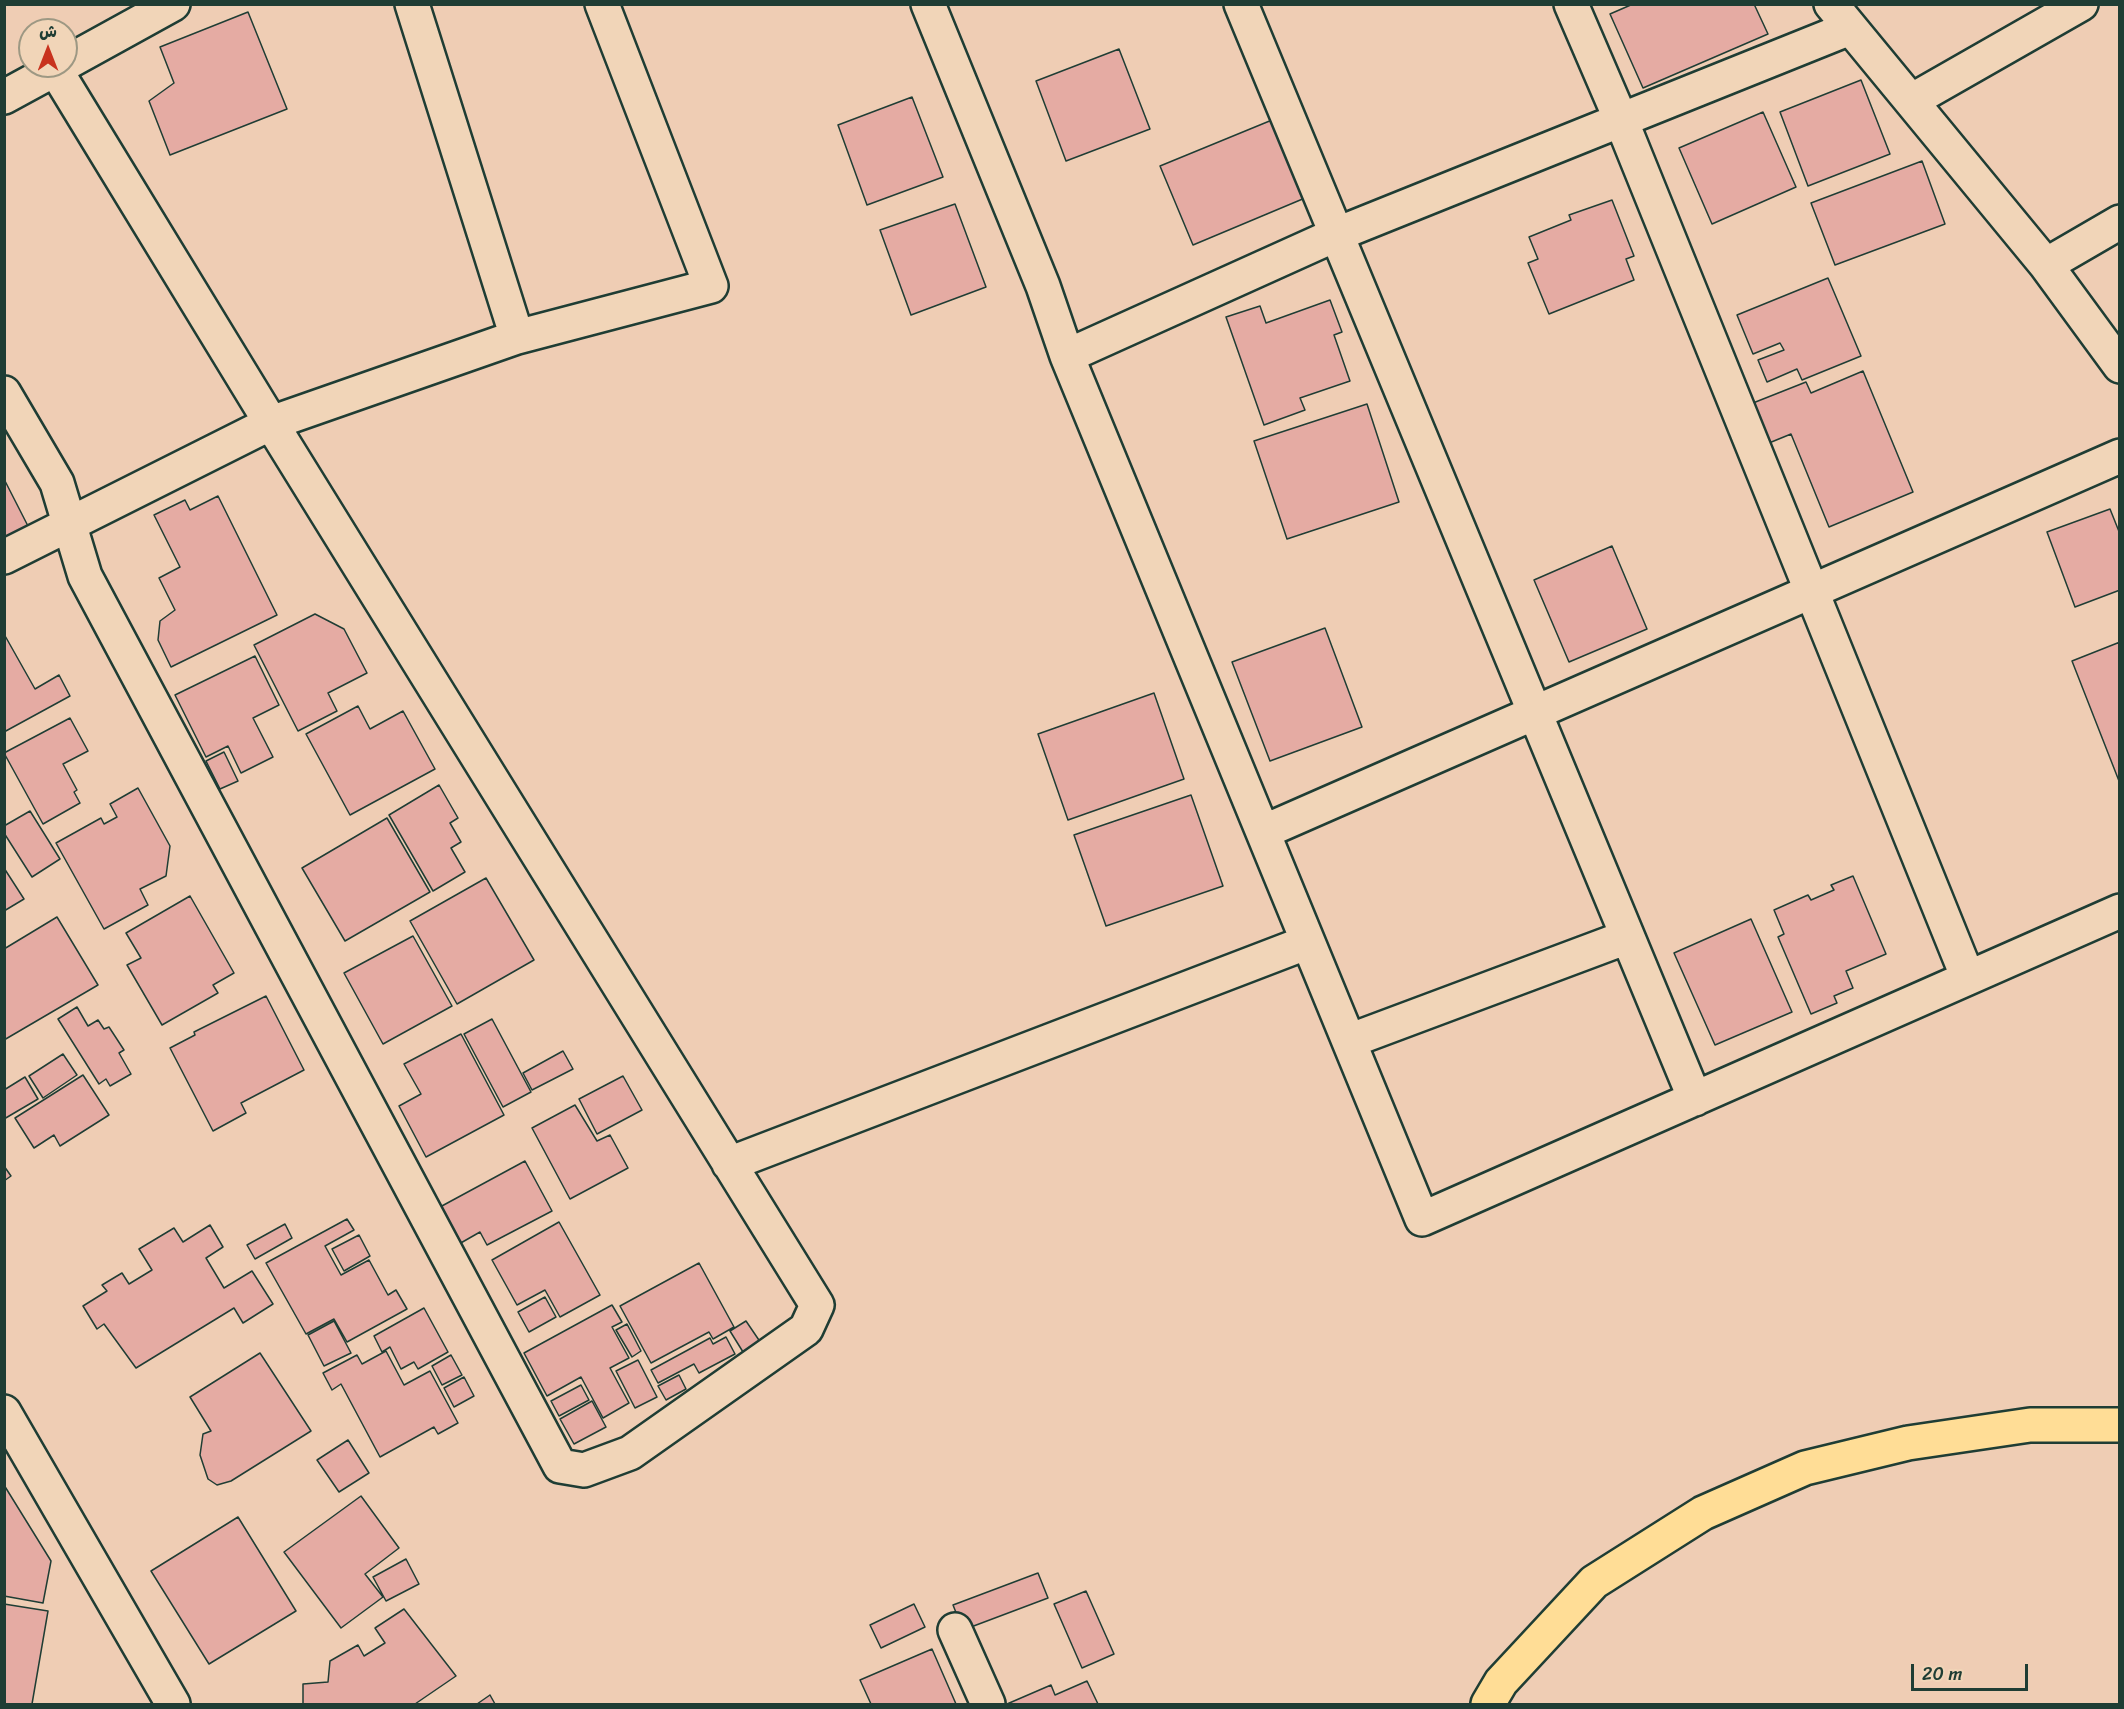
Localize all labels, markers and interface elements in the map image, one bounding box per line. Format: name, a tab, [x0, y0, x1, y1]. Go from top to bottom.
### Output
text: ش	[39, 17, 57, 46]
north arrow	[18, 18, 78, 78]
scale bar	[1914, 1652, 2031, 1690]
text: 20 m	[1922, 1658, 1962, 1690]

